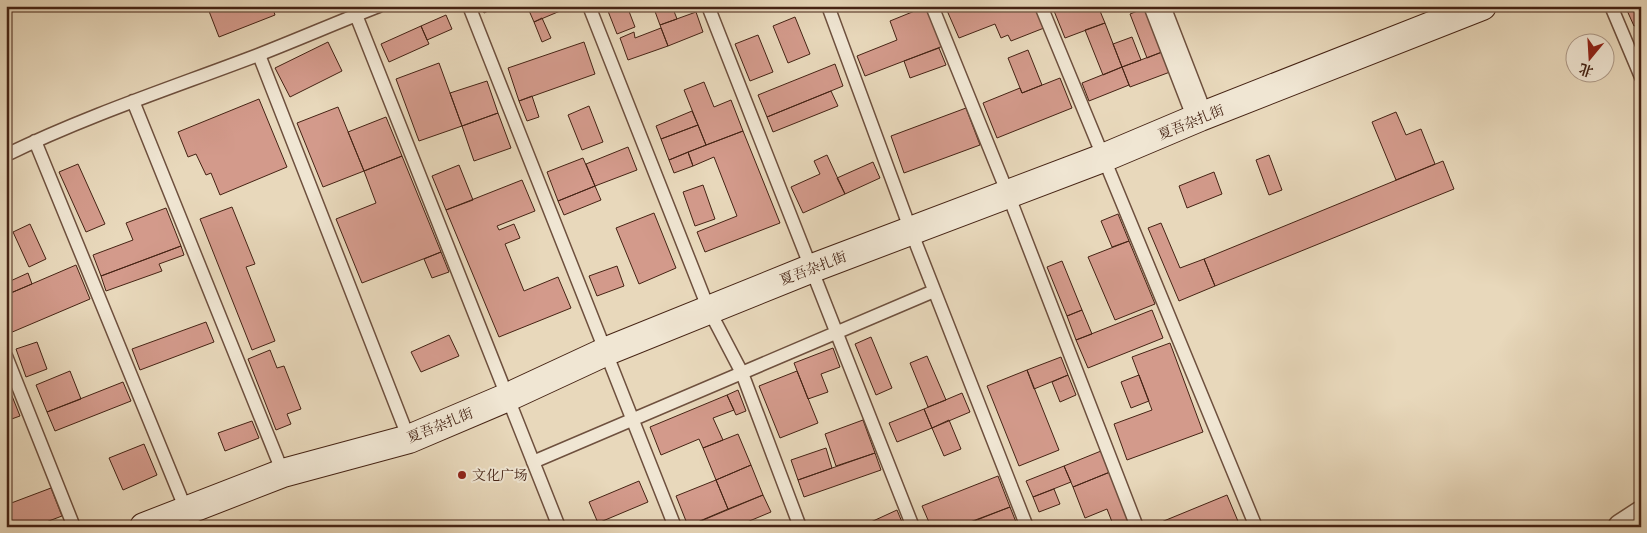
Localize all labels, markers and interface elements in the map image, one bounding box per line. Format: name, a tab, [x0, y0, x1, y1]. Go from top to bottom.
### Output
north arrow	[1564, 32, 1614, 82]
text: 北	[1577, 61, 1595, 79]
street label: 夏吾杂扎街	[1156, 102, 1226, 143]
street label: 夏吾杂扎街	[778, 249, 849, 288]
street label: 夏吾杂扎街	[405, 405, 475, 446]
place label: 文化广场	[472, 468, 528, 483]
marker: 文化广场	[456, 469, 468, 481]

